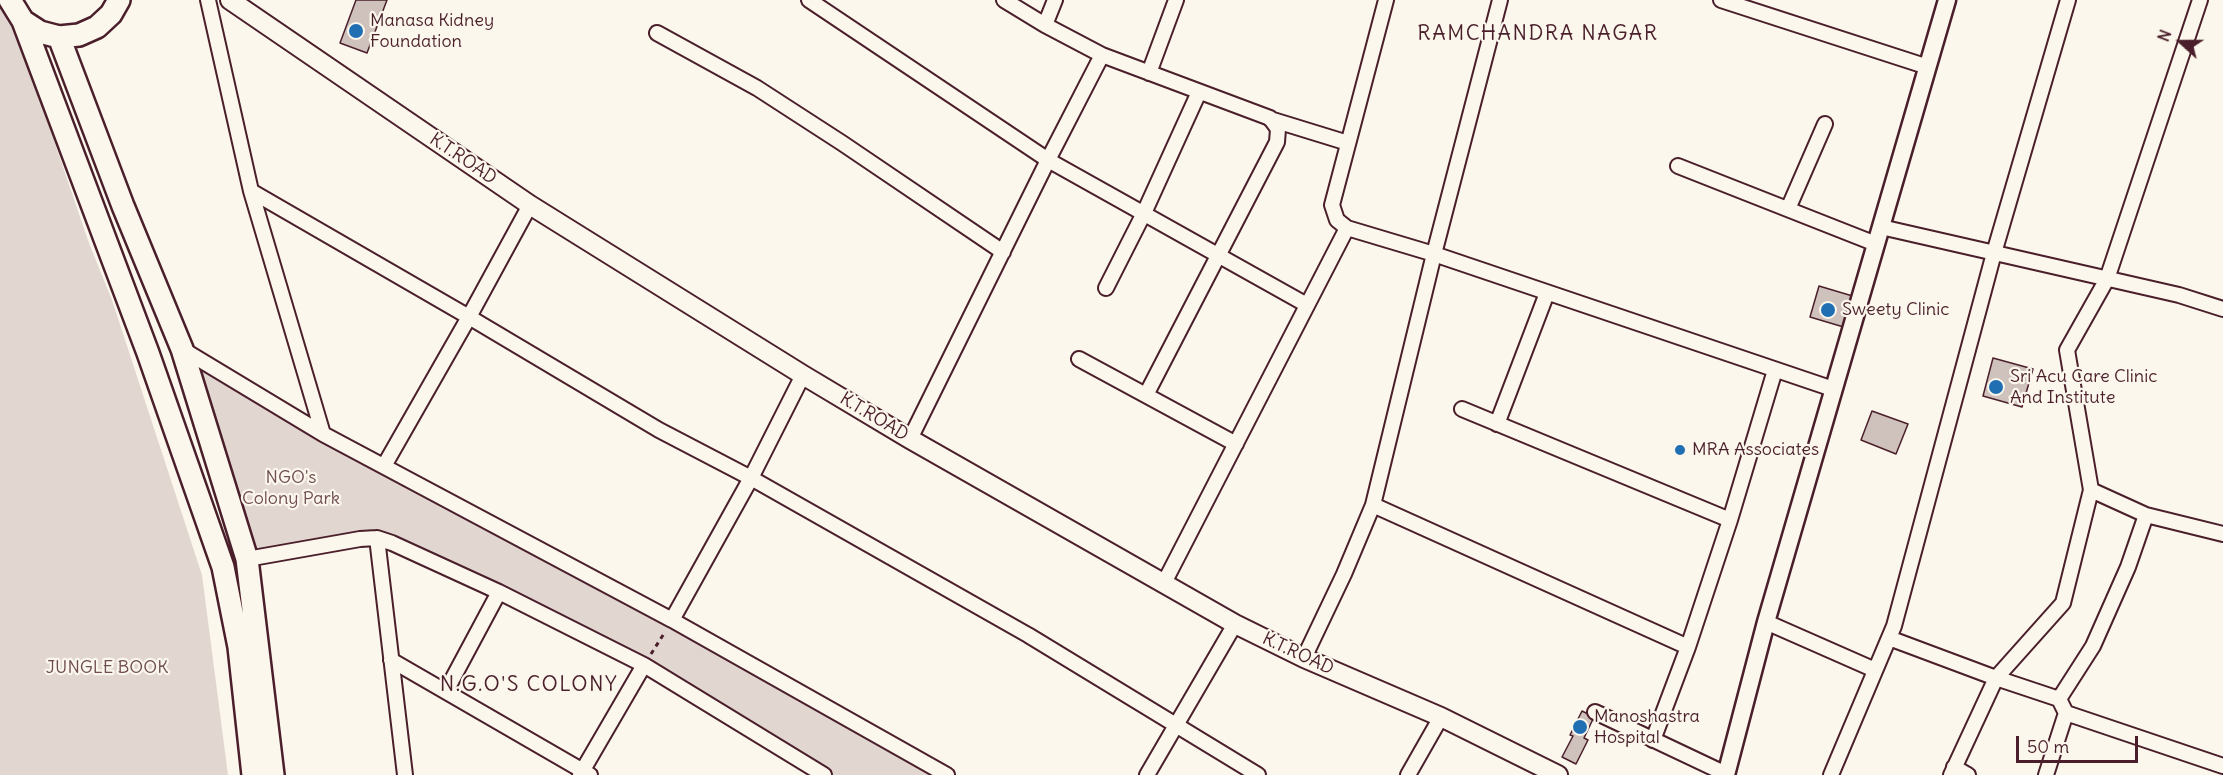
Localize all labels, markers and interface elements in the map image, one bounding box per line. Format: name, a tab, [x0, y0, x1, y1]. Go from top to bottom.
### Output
place label: Manasa Kidney Foundation	[370, 10, 494, 52]
north arrow	[2151, 12, 2211, 72]
district label: RAMCHANDRA NAGAR	[1417, 21, 1659, 47]
marker: Manasa Kidney Foundation	[347, 22, 365, 40]
text: N	[2153, 27, 2176, 44]
street label: K.T.ROAD	[425, 129, 501, 189]
place label: Sweety Clinic	[1842, 299, 1949, 321]
marker: Sweety Clinic	[1819, 301, 1837, 319]
place label: Sri Acu Care Clinic And Institute	[2010, 366, 2157, 409]
marker: Sri Acu Care Clinic And Institute	[1987, 378, 2005, 396]
street label: K.T.ROAD	[836, 388, 912, 446]
place label: MRA Associates	[1692, 439, 1819, 461]
marker: MRA Associates	[1673, 443, 1687, 457]
park label: NGO's Colony Park	[242, 467, 340, 510]
street label: K.T.ROAD	[1259, 628, 1337, 680]
park label: JUNGLE BOOK	[46, 657, 168, 679]
district label: N.G.O'S COLONY	[440, 672, 618, 698]
place label: Manoshastra Hospital	[1594, 706, 1700, 748]
marker: Manoshastra Hospital	[1571, 718, 1589, 736]
scale bar	[2019, 724, 2140, 762]
text: 50 m	[2027, 735, 2069, 758]

